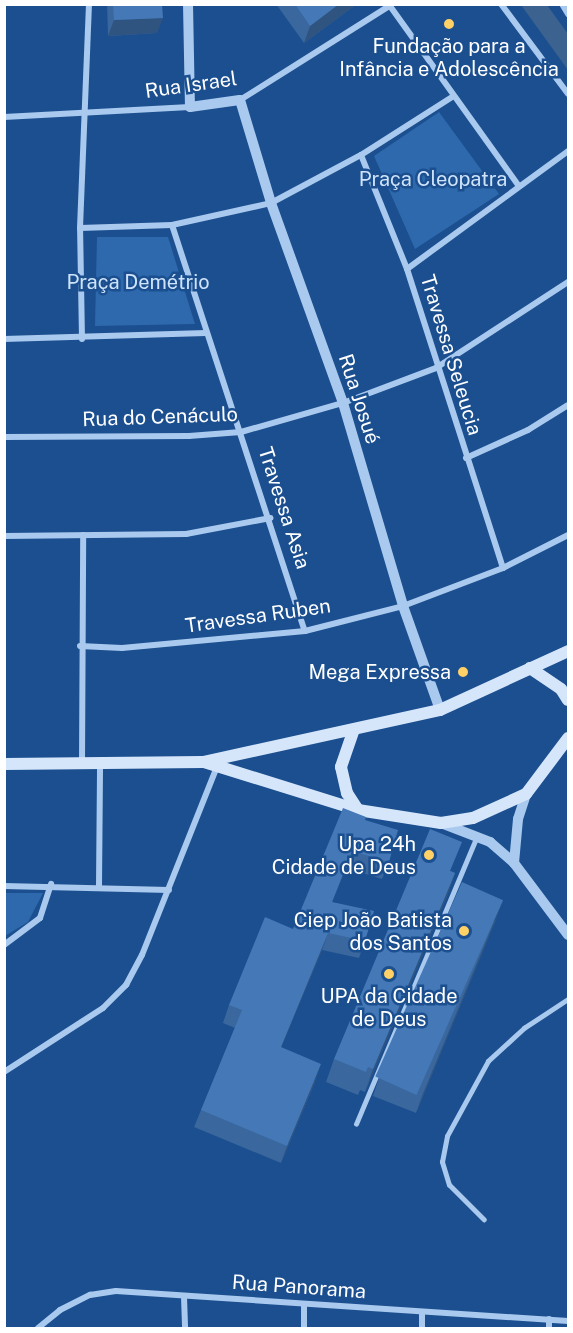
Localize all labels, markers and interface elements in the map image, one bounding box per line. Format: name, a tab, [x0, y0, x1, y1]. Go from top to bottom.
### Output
marker: Fundação para a Infância e Adolescência	[442, 17, 456, 31]
place label: Fundação para a Infância e Adolescência	[339, 34, 559, 81]
street label: Rua Israel	[143, 67, 239, 103]
park label: Praça Cleopatra	[359, 167, 507, 191]
park label: Praça Demétrio	[66, 270, 210, 294]
street label: Travessa Seleucia	[415, 272, 487, 438]
street label: Rua Josué	[333, 351, 385, 447]
street label: Rua do Cenáculo	[82, 402, 238, 432]
street label: Travessa Asia	[253, 444, 315, 572]
street label: Travessa Ruben	[184, 594, 332, 638]
place label: Mega Expressa	[308, 660, 451, 684]
marker: Mega Expressa	[456, 665, 470, 679]
place label: Upa 24h Cidade de Deus	[271, 832, 416, 879]
marker: Upa 24h Cidade de Deus	[420, 846, 438, 864]
place label: Ciep João Batista dos Santos	[294, 908, 452, 955]
marker: Ciep João Batista dos Santos	[457, 924, 471, 938]
marker: UPA da Cidade de Deus	[382, 967, 396, 981]
place label: UPA da Cidade de Deus	[320, 984, 458, 1031]
street label: Rua Panorama	[231, 1270, 367, 1304]

